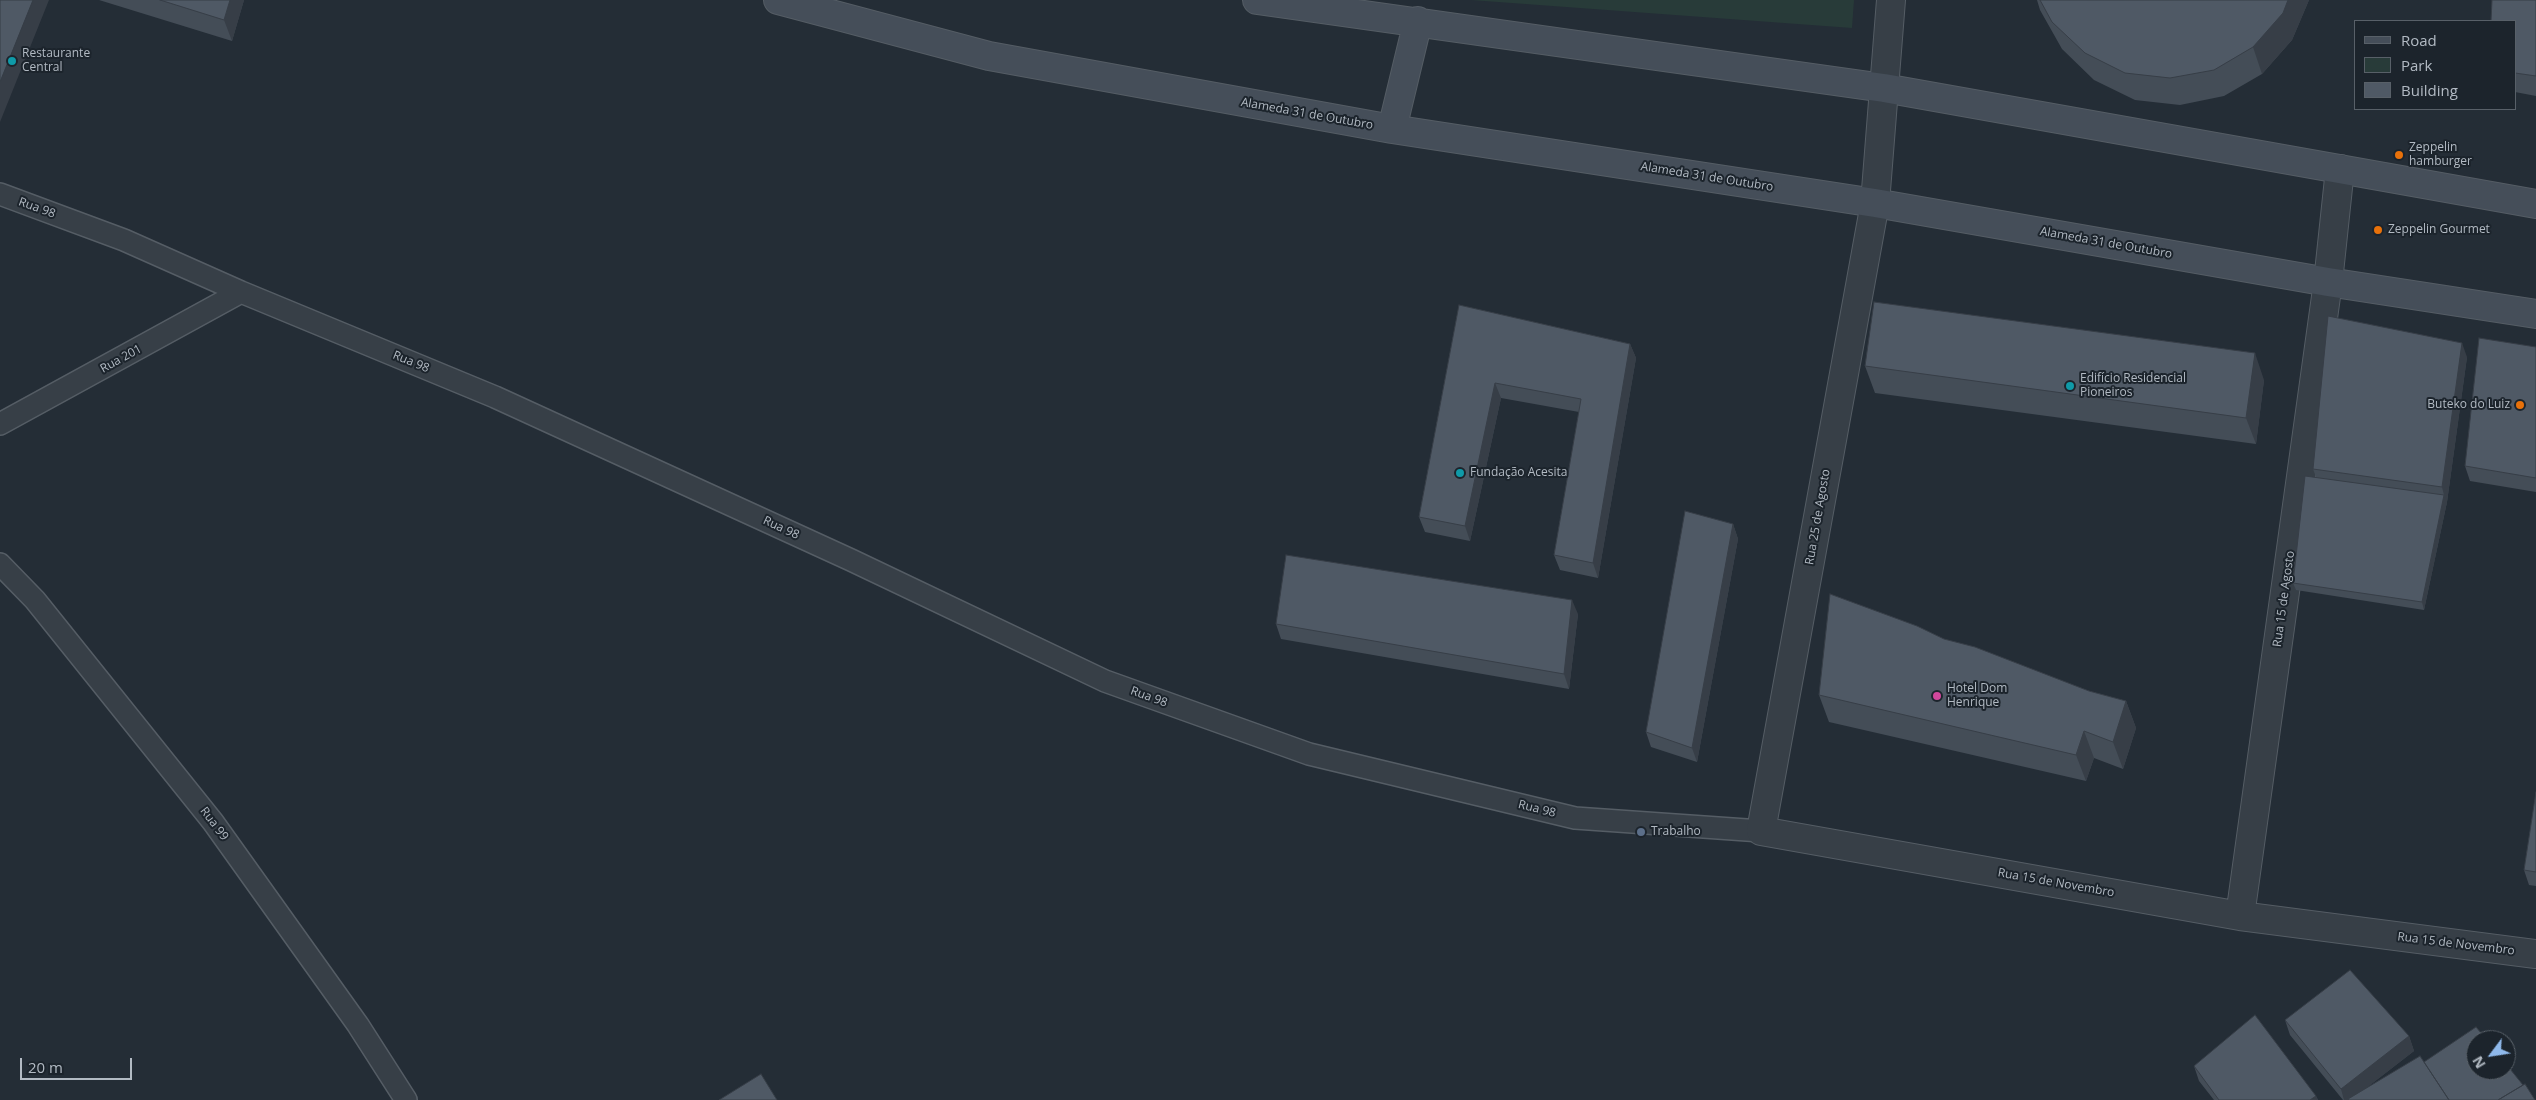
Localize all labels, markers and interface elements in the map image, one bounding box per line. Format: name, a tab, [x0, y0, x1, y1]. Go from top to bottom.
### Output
legend	[2354, 20, 2516, 110]
text: Road	[2401, 30, 2437, 50]
place label: Restaurante Central	[22, 47, 90, 75]
marker: Restaurante Central	[6, 55, 18, 67]
text: Park	[2401, 55, 2432, 75]
text: Building	[2401, 80, 2458, 100]
street label: Alameda 31 de Outubro	[1240, 95, 1374, 133]
place label: Zeppelin hamburger	[2409, 141, 2472, 169]
marker: Zeppelin hamburger	[2393, 149, 2405, 161]
street label: Alameda 31 de Outubro	[1640, 159, 1774, 195]
street label: Rua 98	[17, 195, 57, 221]
place label: Zeppelin Gourmet	[2388, 223, 2490, 237]
street label: Alameda 31 de Outubro	[2039, 224, 2173, 262]
marker: Zeppelin Gourmet	[2372, 224, 2384, 236]
street label: Rua 201	[98, 342, 144, 376]
street label: Rua 98	[391, 348, 431, 376]
place label: Edifício Residencial Pioneiros	[2080, 372, 2186, 400]
marker: Edifício Residencial Pioneiros	[2064, 380, 2076, 392]
place label: Buteko do Luiz	[2427, 398, 2510, 412]
marker: Buteko do Luiz	[2514, 399, 2526, 411]
place label: Fundação Acesita	[1470, 466, 1567, 480]
marker: Fundação Acesita	[1454, 467, 1466, 479]
street label: Rua 25 de Agosto	[1802, 468, 1834, 566]
street label: Rua 98	[761, 513, 801, 543]
street label: Rua 15 de Agosto	[2270, 550, 2298, 648]
place label: Hotel Dom Henrique	[1947, 682, 2007, 710]
street label: Rua 98	[1129, 684, 1169, 710]
marker: Hotel Dom Henrique	[1931, 690, 1943, 702]
street label: Rua 98	[1517, 797, 1557, 821]
street label: Rua 99	[197, 804, 231, 844]
place label: Trabalho	[1651, 825, 1701, 839]
marker: Trabalho	[1635, 826, 1647, 838]
street label: Rua 15 de Novembro	[1997, 866, 2115, 900]
street label: Rua 15 de Novembro	[2396, 930, 2516, 958]
north arrow	[2466, 1030, 2516, 1080]
scale bar	[22, 1048, 135, 1080]
text: N	[2467, 1053, 2490, 1072]
text: 20 m	[28, 1057, 63, 1077]

